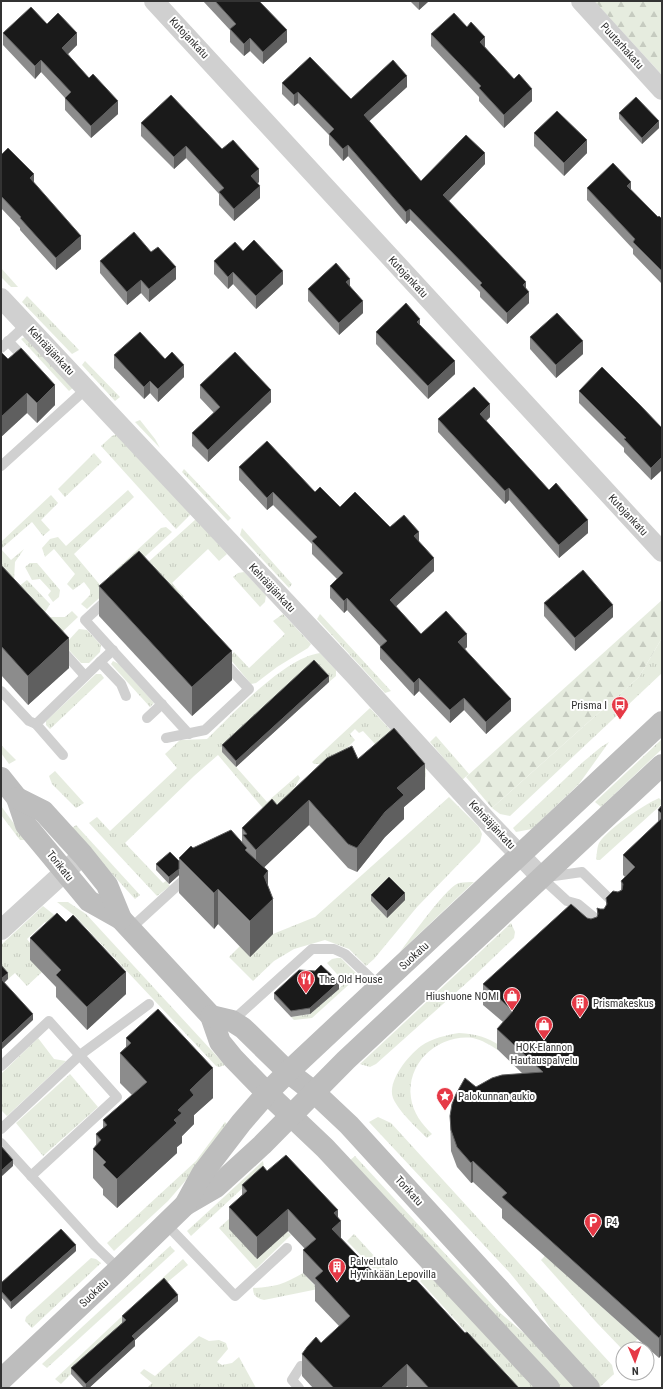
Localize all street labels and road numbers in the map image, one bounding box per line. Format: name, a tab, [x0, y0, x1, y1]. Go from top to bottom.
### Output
street label: Kutojankatu	[167, 15, 211, 61]
street label: Puutarhakatu	[598, 20, 646, 72]
street label: Kutojankatu	[386, 254, 430, 300]
street label: Kehrääjänkatu	[25, 324, 77, 378]
street label: Kutojankatu	[606, 492, 650, 538]
street label: Kehrääjänkatu	[246, 561, 298, 615]
street label: Kehrääjänkatu	[466, 798, 518, 852]
street label: Torikatu	[44, 848, 76, 884]
street label: Suokatu	[397, 939, 431, 973]
street label: Torikatu	[392, 1174, 426, 1208]
street label: Suokatu	[77, 1276, 111, 1310]

